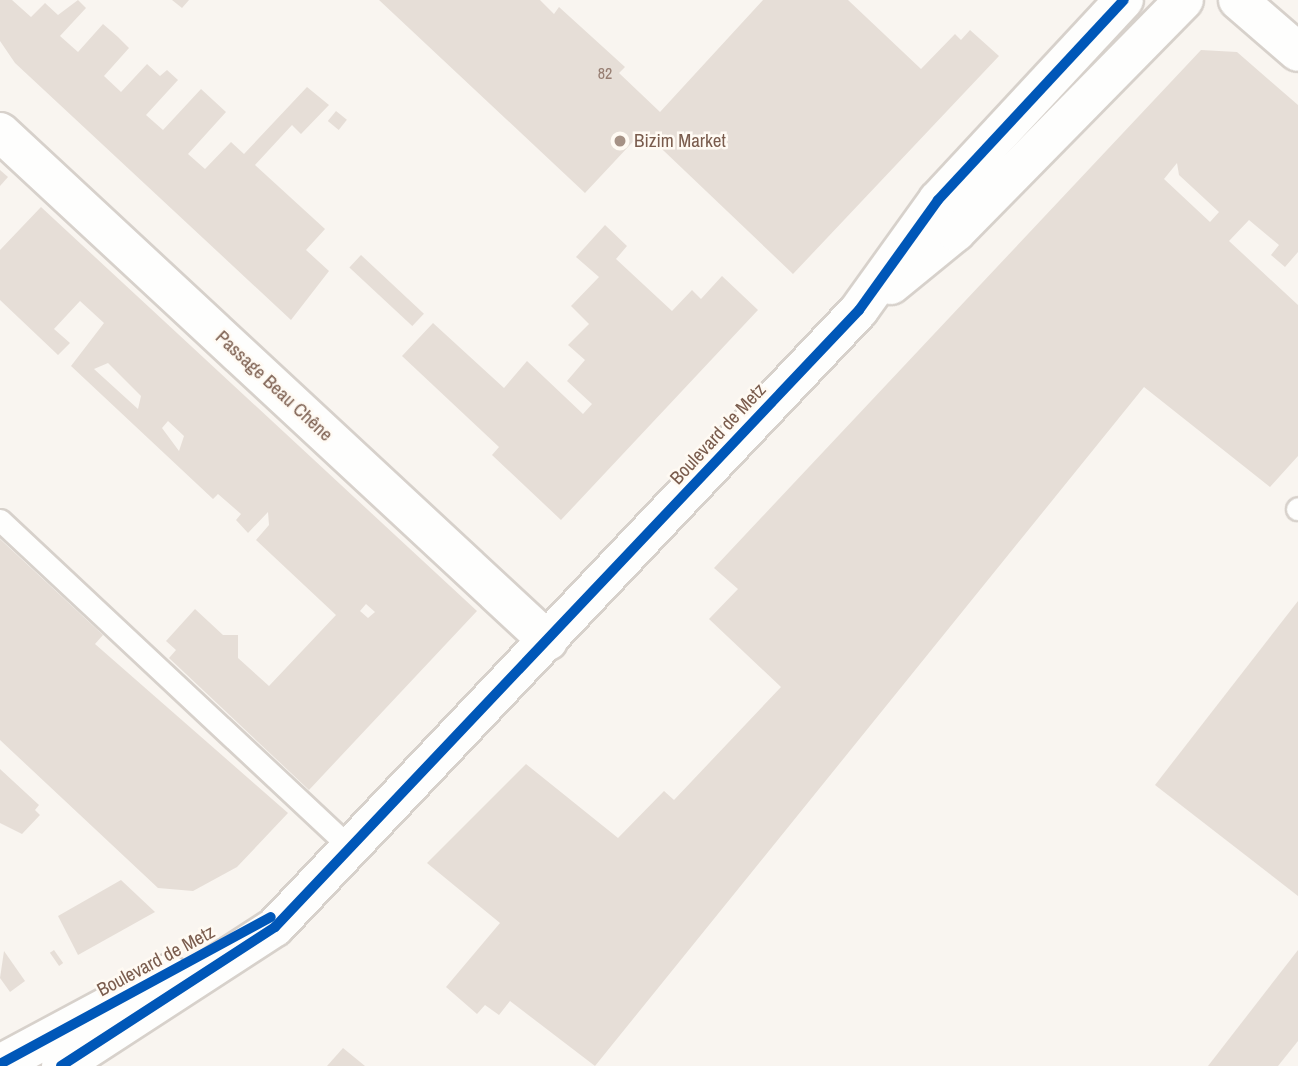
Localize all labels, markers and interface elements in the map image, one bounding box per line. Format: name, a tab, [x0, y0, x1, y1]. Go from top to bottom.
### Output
house number: 82	[598, 63, 612, 83]
place label: Bizim Market	[634, 130, 726, 152]
marker: Bizim Market	[612, 133, 628, 149]
street label: Passage Beau Chêne	[211, 326, 337, 446]
street label: Boulevard de Metz	[665, 379, 771, 489]
street label: Boulevard de Metz	[93, 920, 219, 1002]

